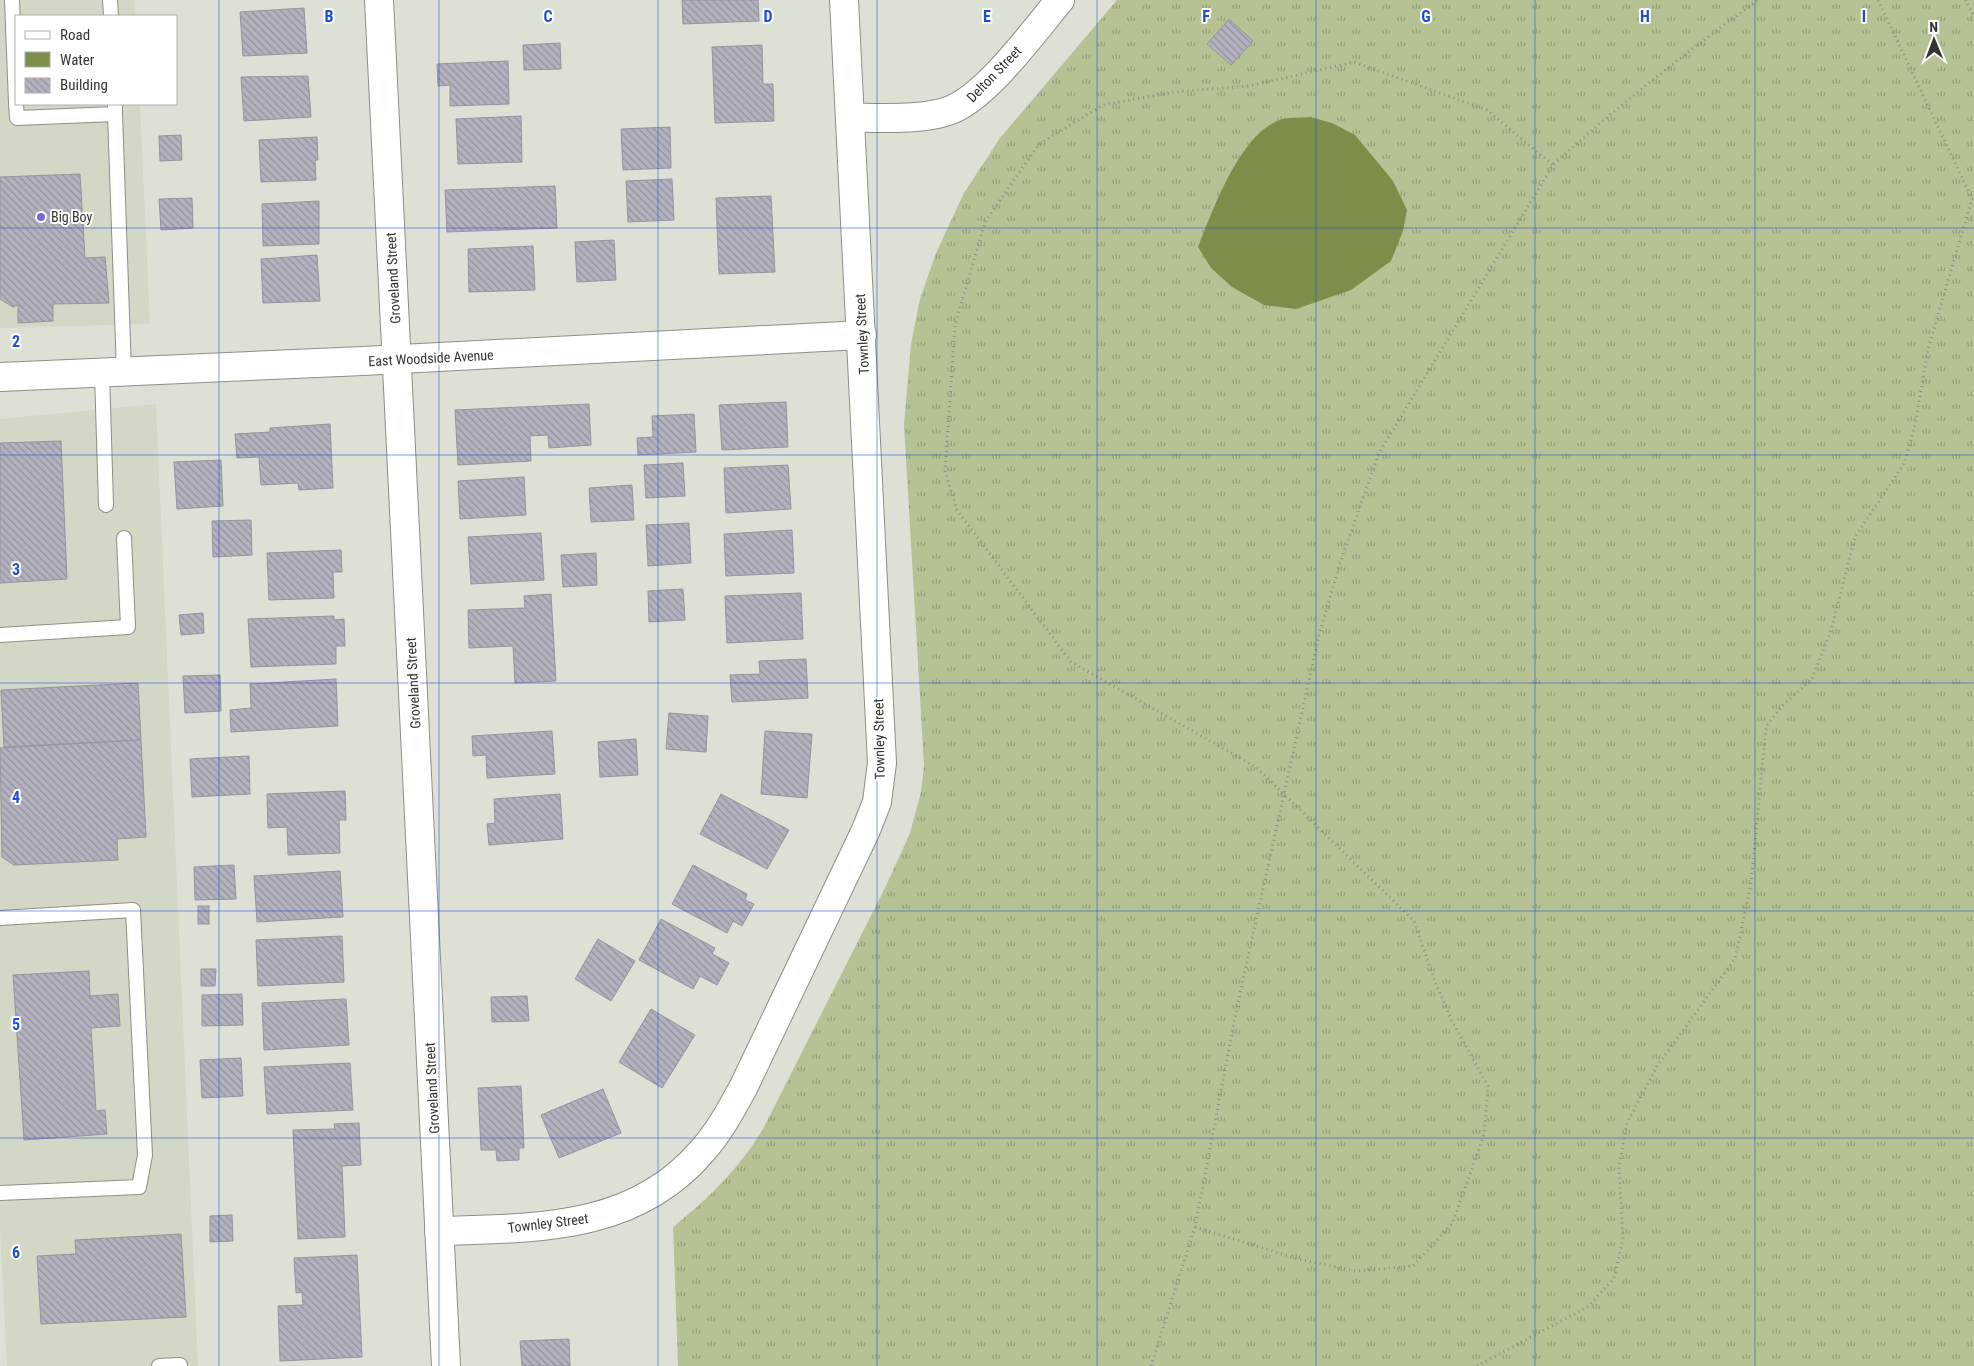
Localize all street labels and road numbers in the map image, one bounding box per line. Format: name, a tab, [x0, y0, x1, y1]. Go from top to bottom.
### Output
street label: Delton Street	[963, 43, 1025, 105]
street label: Groveland Street	[383, 232, 403, 324]
street label: Townley Street	[852, 293, 872, 375]
street label: East Woodside Avenue	[368, 347, 495, 369]
street label: Groveland Street	[403, 637, 423, 729]
street label: Townley Street	[870, 698, 888, 780]
street label: Groveland Street	[422, 1042, 442, 1134]
street label: Townley Street	[507, 1210, 589, 1236]

